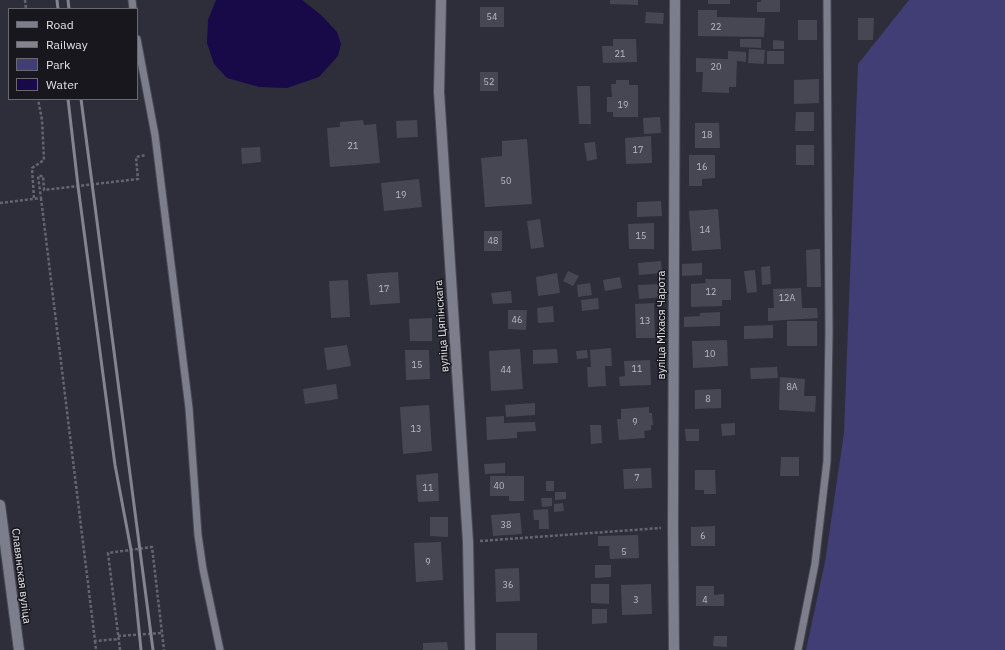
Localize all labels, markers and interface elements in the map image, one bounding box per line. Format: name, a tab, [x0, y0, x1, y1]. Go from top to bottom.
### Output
legend	[8, 8, 138, 100]
house number: 54	[487, 12, 497, 22]
text: Road	[46, 17, 74, 32]
house number: 22	[711, 22, 721, 32]
text: Railway	[46, 37, 88, 52]
house number: 21	[615, 49, 625, 59]
text: Park	[46, 57, 70, 72]
house number: 20	[711, 62, 721, 72]
text: Water	[46, 77, 78, 92]
house number: 52	[484, 77, 494, 87]
house number: 19	[618, 100, 628, 110]
house number: 18	[702, 130, 712, 140]
house number: 21	[348, 141, 358, 151]
house number: 17	[633, 145, 643, 155]
house number: 16	[697, 162, 707, 172]
house number: 50	[501, 176, 511, 186]
house number: 19	[396, 190, 406, 200]
house number: 14	[700, 225, 710, 235]
house number: 15	[636, 231, 646, 241]
house number: 48	[488, 236, 498, 246]
street label: вуліца Міхася Чарота	[655, 271, 669, 379]
street label: вуліца Цяпінскага	[432, 279, 452, 373]
house number: 17	[379, 284, 389, 294]
house number: 12	[706, 287, 716, 297]
house number: 12А	[779, 293, 795, 303]
house number: 46	[512, 315, 522, 325]
house number: 13	[640, 316, 650, 326]
house number: 10	[705, 349, 715, 359]
house number: 15	[412, 360, 422, 370]
house number: 11	[632, 364, 642, 374]
house number: 44	[501, 365, 511, 375]
house number: 8А	[786, 382, 798, 392]
house number: 8	[705, 394, 711, 404]
house number: 9	[632, 417, 638, 427]
house number: 13	[411, 424, 421, 434]
house number: 7	[634, 473, 640, 483]
house number: 40	[494, 481, 504, 491]
house number: 11	[423, 483, 433, 493]
house number: 38	[501, 520, 511, 530]
street label: Славянская вуліца	[9, 528, 33, 624]
house number: 6	[700, 531, 706, 541]
house number: 5	[621, 547, 627, 557]
house number: 9	[425, 557, 431, 567]
house number: 36	[503, 580, 513, 590]
house number: 3	[633, 595, 639, 605]
house number: 4	[702, 595, 708, 605]

